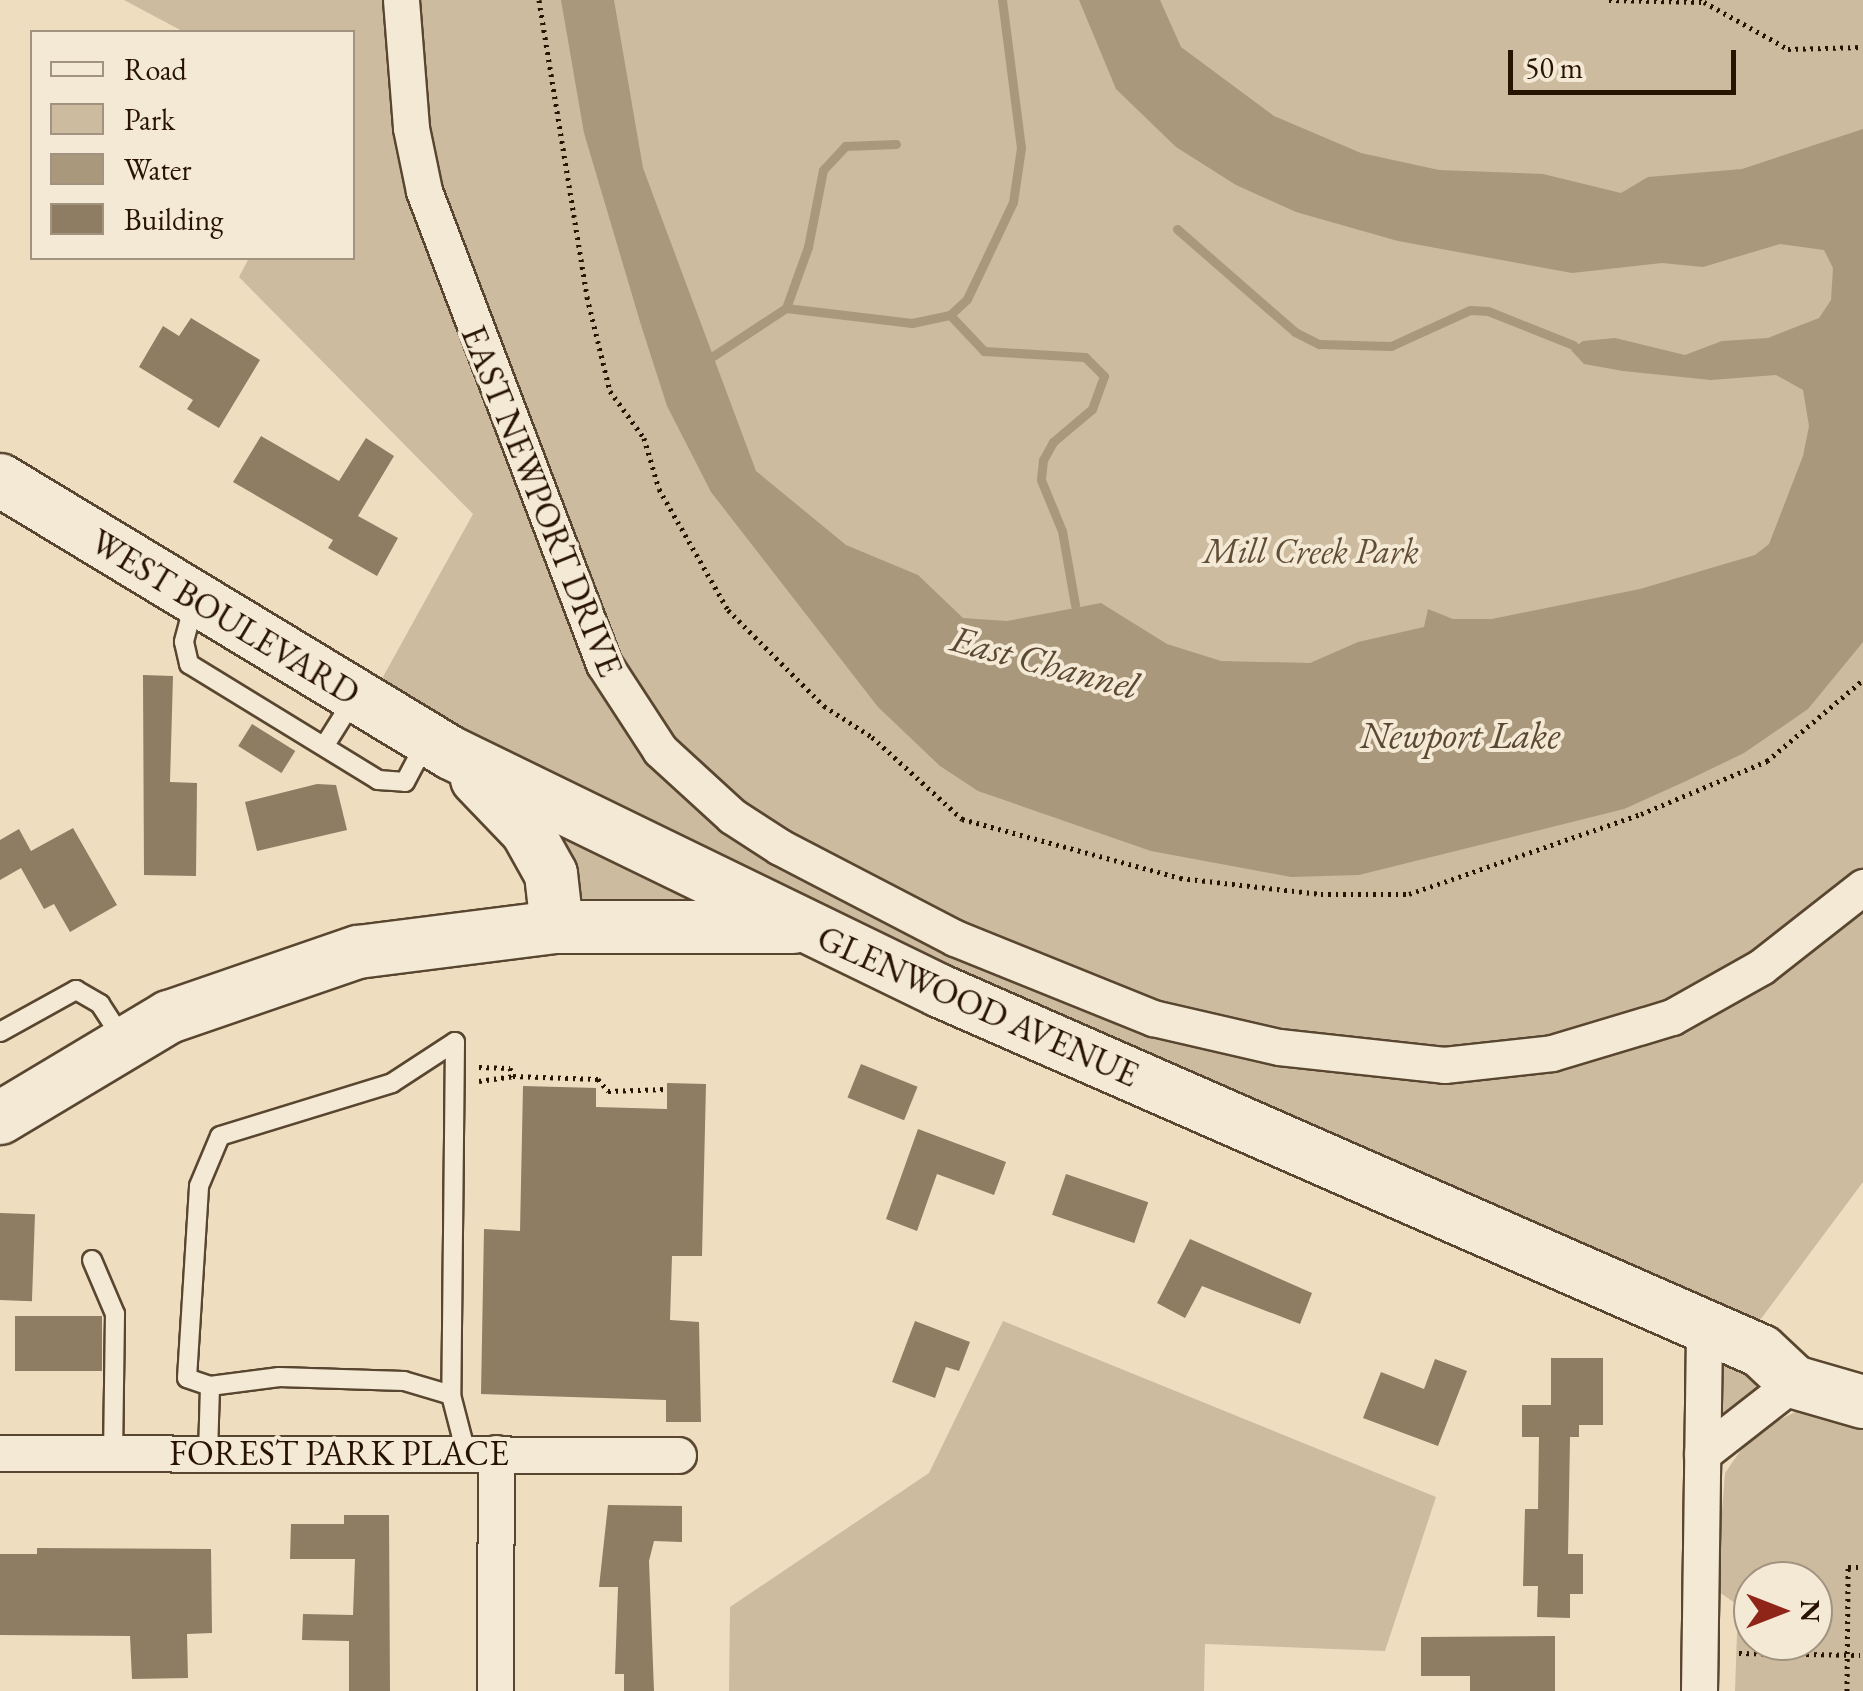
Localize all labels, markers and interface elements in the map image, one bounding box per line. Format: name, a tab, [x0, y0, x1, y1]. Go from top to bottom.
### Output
legend	[30, 30, 355, 260]
scale bar	[1513, 30, 1740, 92]
text: 50 m	[1525, 48, 1583, 87]
text: Road	[124, 50, 187, 89]
text: Park	[124, 100, 175, 139]
text: Water	[124, 150, 192, 189]
text: Building	[124, 200, 223, 239]
street label: EAST NEWPORT DRIVE	[452, 319, 632, 683]
street label: WEST BOULEVARD	[83, 520, 367, 714]
park label: Mill Creek Park	[1203, 530, 1419, 572]
water label: East Channel	[946, 615, 1144, 709]
water label: Newport Lake	[1360, 712, 1560, 758]
street label: GLENWOOD AVENUE	[811, 916, 1145, 1096]
street label: FOREST PARK PLACE	[169, 1432, 509, 1474]
north arrow	[1733, 1561, 1833, 1661]
text: N	[1793, 1600, 1829, 1622]

